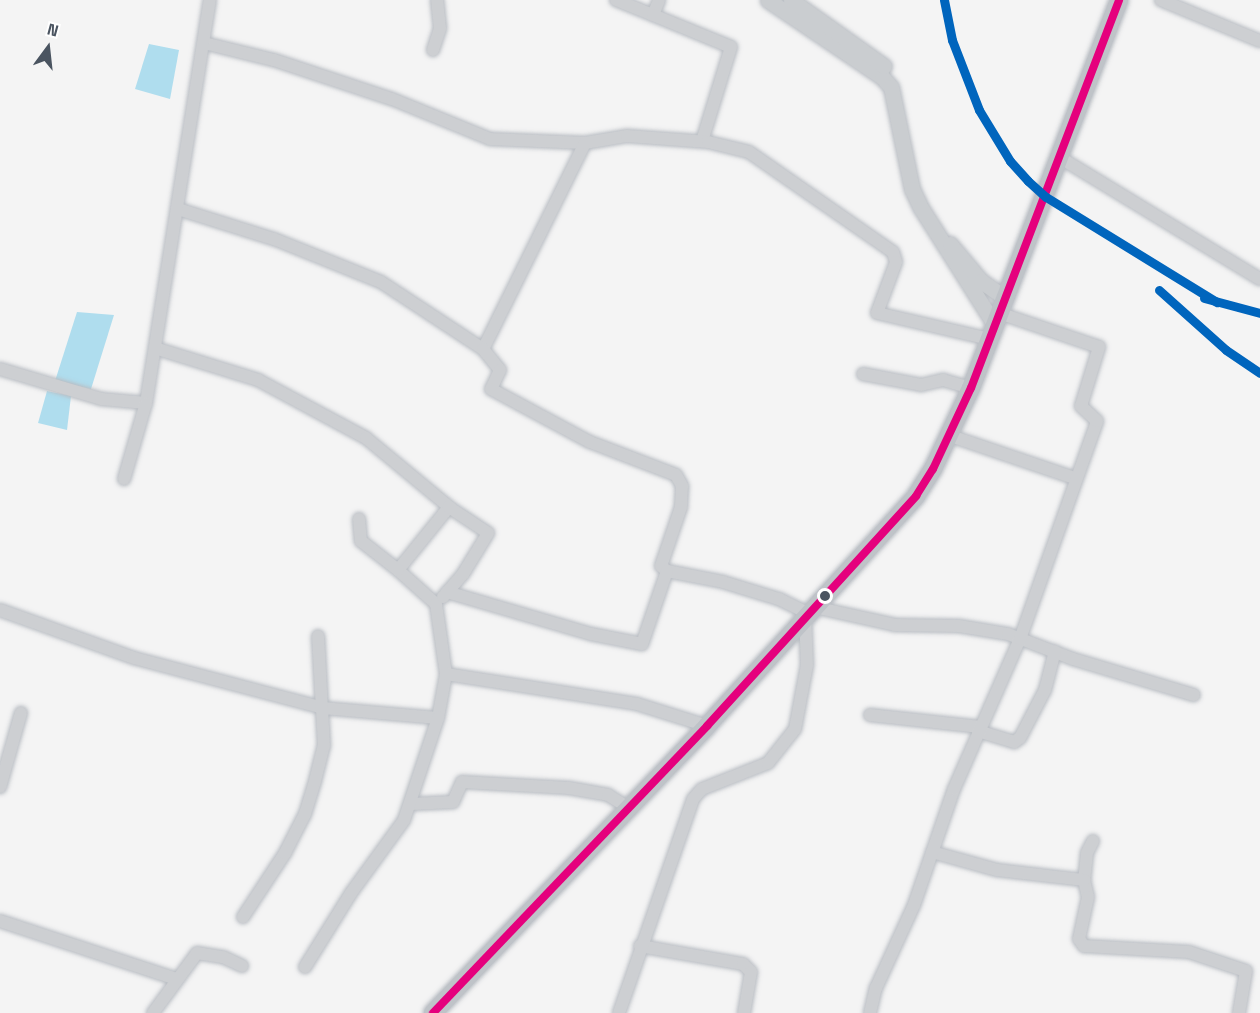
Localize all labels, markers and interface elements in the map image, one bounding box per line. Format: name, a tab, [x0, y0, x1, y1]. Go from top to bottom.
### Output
north arrow	[18, 18, 78, 78]
text: N	[45, 19, 61, 42]
unlabelled marker	[819, 590, 831, 602]

